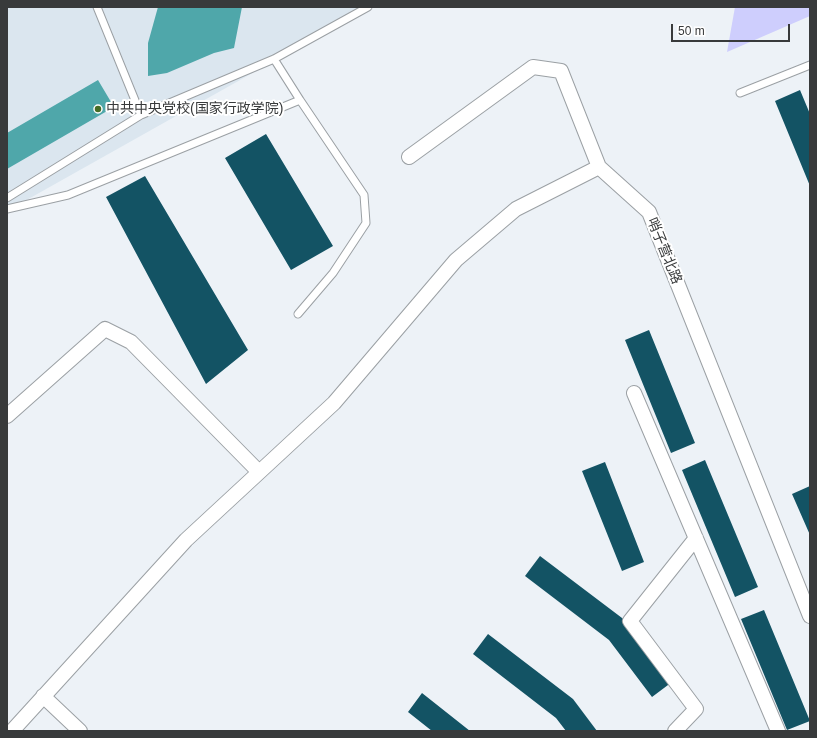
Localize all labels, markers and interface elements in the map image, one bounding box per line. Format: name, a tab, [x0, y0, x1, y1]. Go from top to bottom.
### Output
scale bar	[673, 16, 792, 42]
text: 50 m	[678, 24, 705, 38]
place label: 中共中央党校(国家行政学院)	[106, 101, 283, 117]
marker: 中共中央党校(国家行政学院)	[93, 104, 103, 114]
street label: 哨子营北路	[643, 215, 685, 287]

